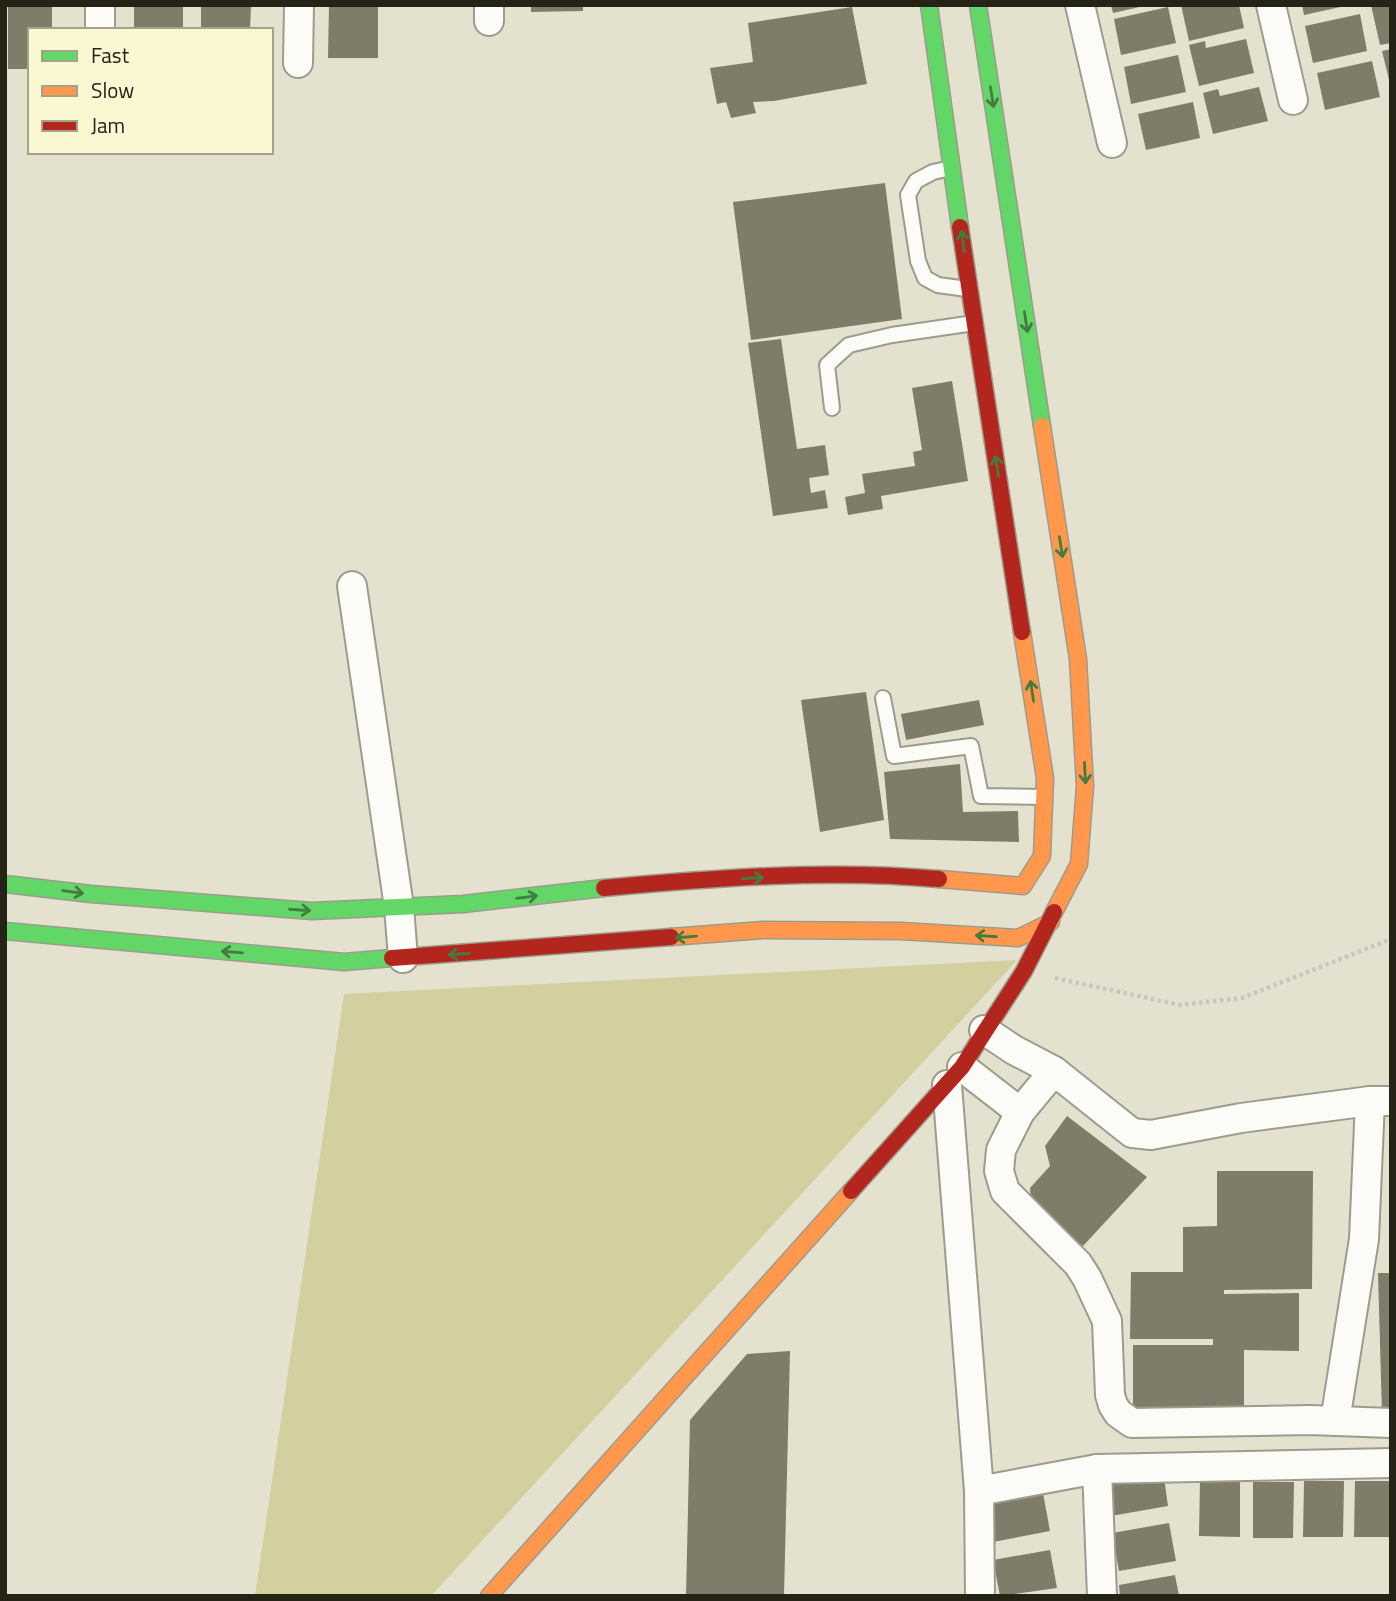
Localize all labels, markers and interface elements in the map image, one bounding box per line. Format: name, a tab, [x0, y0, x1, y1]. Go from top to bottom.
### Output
legend	[28, 28, 273, 154]
text: Fast	[91, 39, 130, 71]
text: Slow	[91, 74, 134, 106]
one-way arrow	[986, 85, 999, 108]
text: Jam	[91, 109, 125, 141]
one-way arrow	[956, 230, 969, 253]
one-way arrow	[1020, 310, 1033, 333]
one-way arrow	[990, 455, 1003, 478]
one-way arrow	[1055, 535, 1068, 558]
one-way arrow	[1025, 680, 1038, 703]
one-way arrow	[1078, 761, 1091, 784]
one-way arrow	[742, 872, 765, 885]
one-way arrow	[61, 885, 84, 898]
one-way arrow	[515, 890, 538, 903]
one-way arrow	[288, 904, 311, 917]
one-way arrow	[975, 929, 998, 942]
one-way arrow	[675, 931, 697, 944]
one-way arrow	[221, 945, 244, 958]
one-way arrow	[448, 948, 471, 961]

